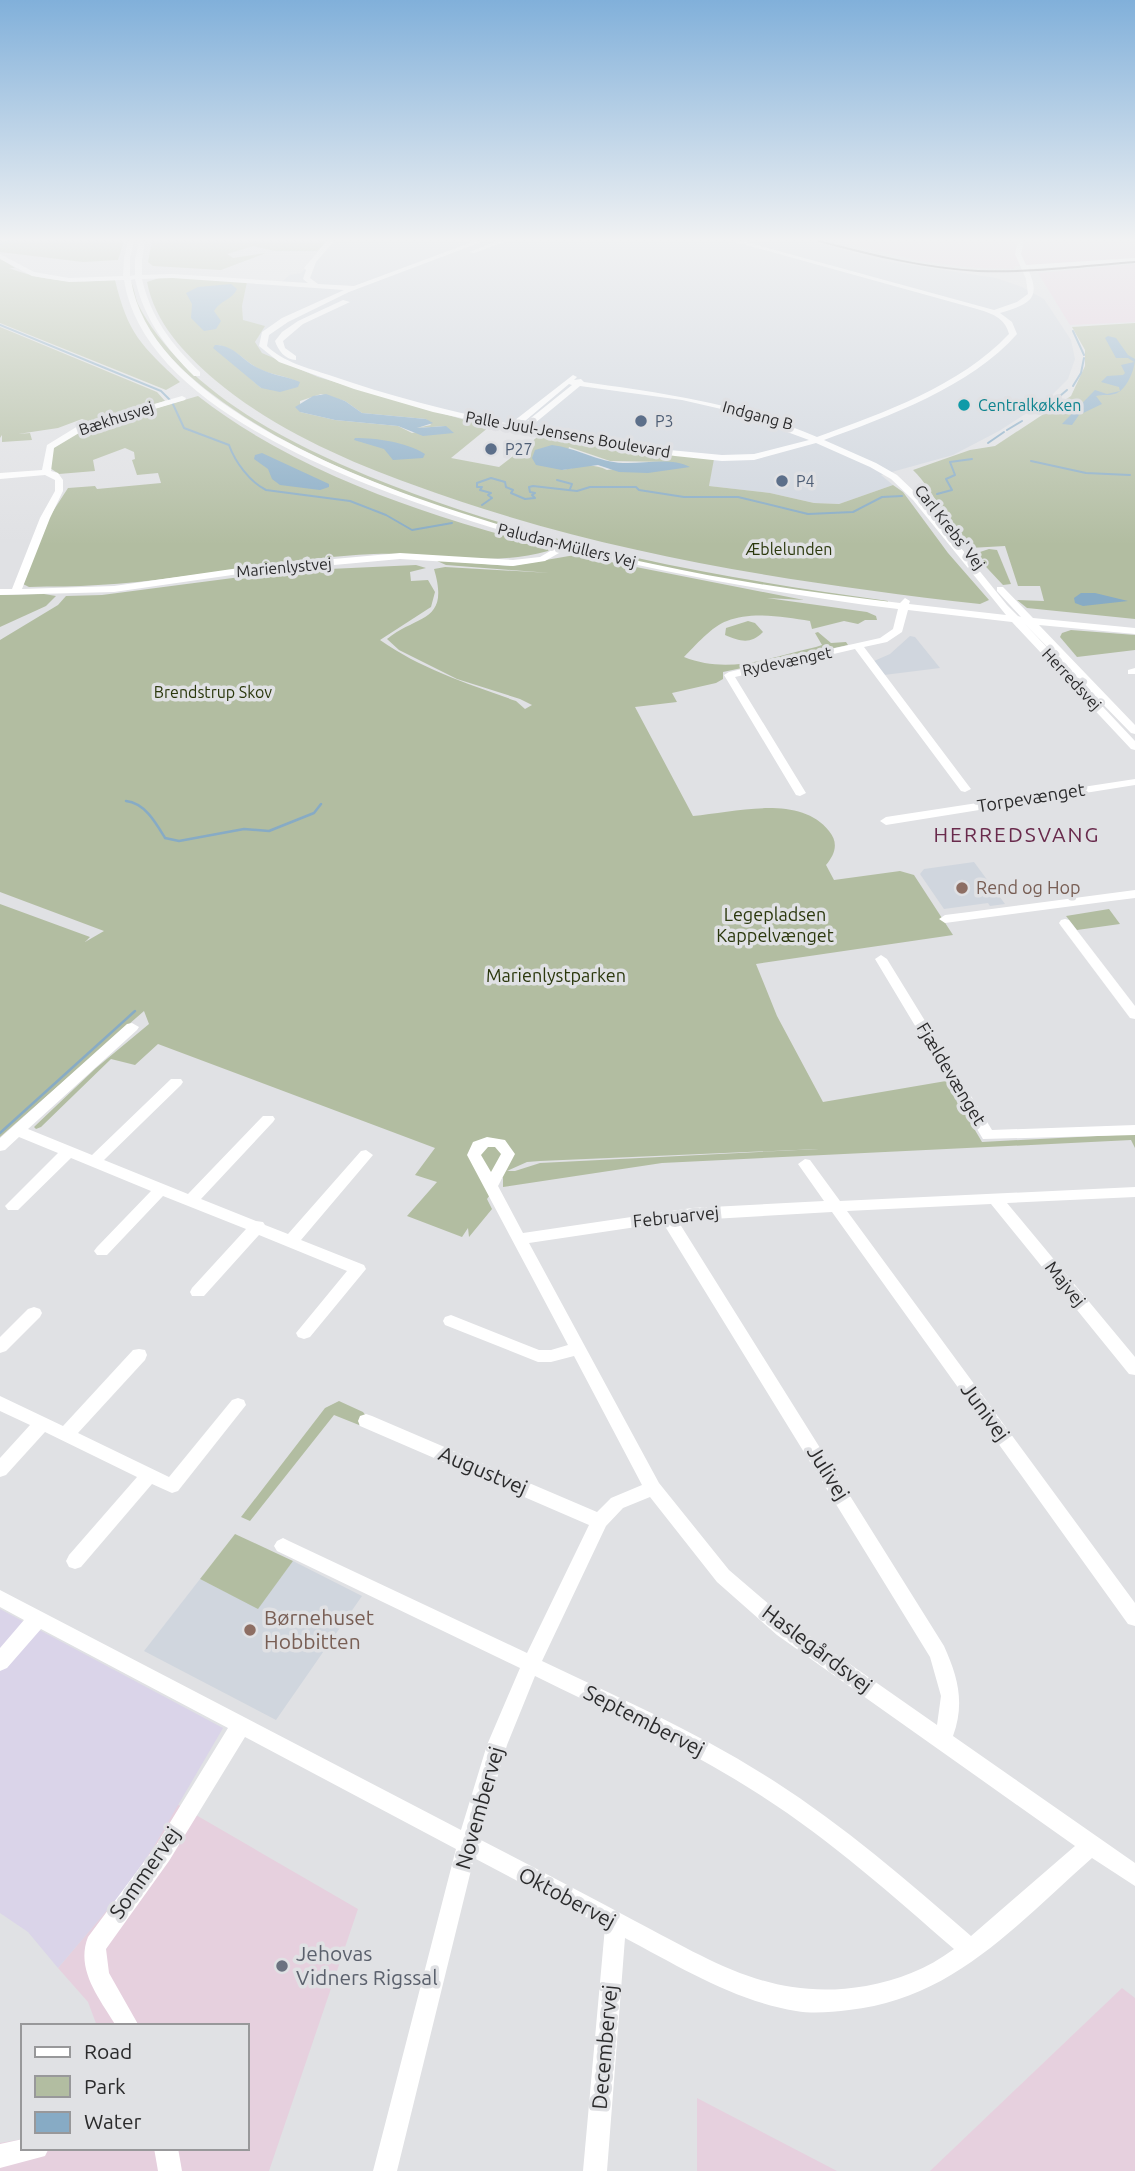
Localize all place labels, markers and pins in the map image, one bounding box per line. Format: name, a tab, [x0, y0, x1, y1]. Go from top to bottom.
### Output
place label: Centralkøkken	[978, 396, 1082, 414]
marker: Centralkøkken	[956, 397, 972, 413]
place label: P3	[655, 412, 674, 430]
marker: P3	[633, 413, 649, 429]
place label: P27	[505, 440, 533, 458]
marker: P27	[483, 441, 499, 457]
place label: P4	[796, 472, 815, 490]
marker: P4	[774, 473, 790, 489]
place label: Rend og Hop	[976, 877, 1081, 897]
marker: Rend og Hop	[954, 880, 970, 896]
place label: Børnehuset Hobbitten	[264, 1605, 374, 1653]
marker: Børnehuset Hobbitten	[242, 1622, 258, 1638]
place label: Jehovas Vidners Rigssal	[296, 1941, 438, 1989]
marker: Jehovas Vidners Rigssal	[274, 1958, 290, 1974]

